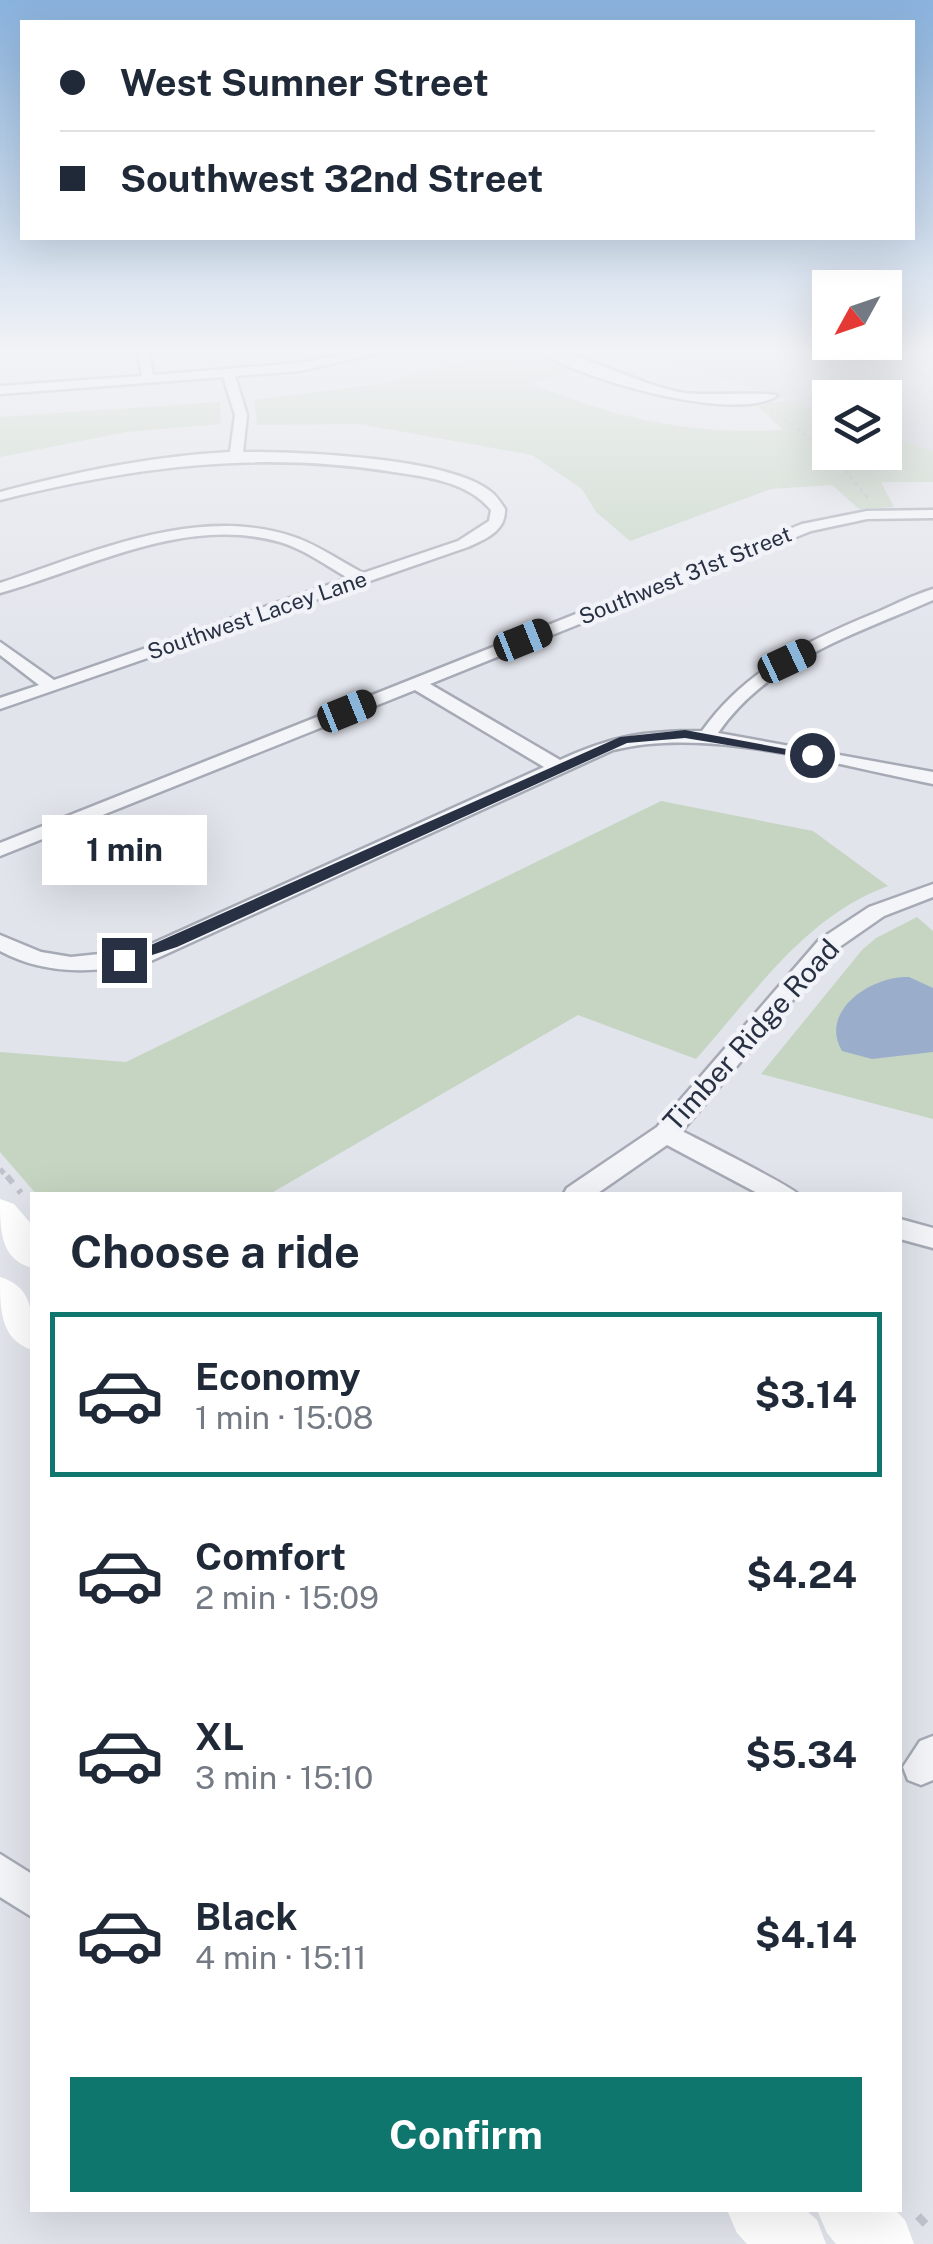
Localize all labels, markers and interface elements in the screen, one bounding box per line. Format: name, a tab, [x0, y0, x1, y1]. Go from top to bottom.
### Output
text: West Sumner Street	[120, 60, 489, 105]
text: Southwest 32nd Street	[120, 156, 543, 201]
north arrow	[812, 270, 902, 360]
map controls	[812, 270, 902, 470]
button: layers	[812, 380, 902, 470]
street label: Southwest 31st Street	[575, 520, 795, 630]
street label: Southwest Lacey Lane	[144, 565, 370, 665]
car	[490, 615, 556, 665]
car	[753, 635, 821, 687]
car	[314, 686, 380, 736]
route start	[790, 733, 835, 778]
callout: 1 min	[42, 815, 206, 885]
text: 1 min	[86, 831, 163, 868]
street label: Timber Ridge Road	[656, 932, 845, 1137]
route end	[102, 938, 147, 983]
text: Choose a ride	[70, 1225, 360, 1278]
icon: car	[75, 1350, 165, 1440]
text: Economy	[195, 1354, 361, 1399]
text: $3.14	[754, 1372, 857, 1417]
text: 1 min · 15:08	[195, 1399, 374, 1436]
icon: car	[75, 1530, 165, 1620]
text: Comfort	[195, 1534, 346, 1579]
text: $4.24	[746, 1552, 857, 1597]
text: 2 min · 15:09	[195, 1579, 379, 1616]
icon: car	[75, 1710, 165, 1800]
text: XL	[195, 1714, 244, 1759]
text: $5.34	[745, 1732, 857, 1777]
text: 3 min · 15:10	[195, 1759, 373, 1796]
icon: car	[75, 1890, 165, 1980]
text: Black	[195, 1894, 298, 1939]
text: $4.14	[755, 1912, 857, 1957]
text: 4 min · 15:11	[195, 1939, 367, 1976]
button: Confirm	[70, 2077, 862, 2192]

